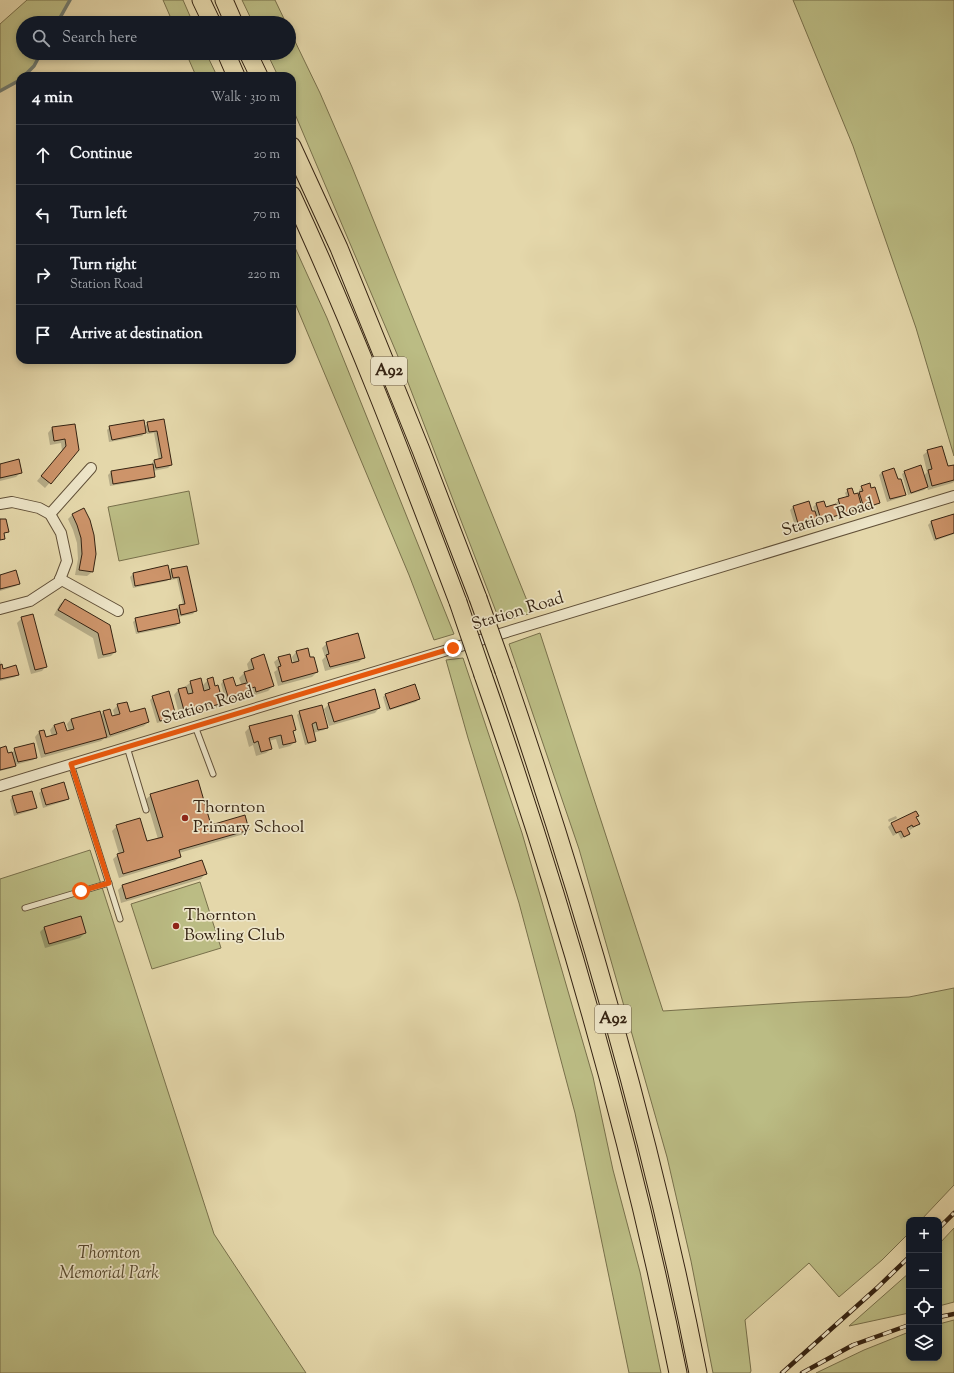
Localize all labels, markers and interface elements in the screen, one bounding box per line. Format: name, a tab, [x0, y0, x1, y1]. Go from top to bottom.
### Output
search box	[16, 16, 296, 60]
icon: search	[30, 27, 52, 49]
text: Search here	[62, 28, 137, 49]
text: 4 min	[32, 86, 73, 110]
text: Walk · 310 m	[211, 89, 280, 107]
icon: ahead	[32, 144, 54, 166]
text: Continue	[70, 144, 132, 165]
text: 20 m	[254, 146, 280, 164]
icon: left	[32, 204, 54, 226]
text: Turn left	[70, 204, 127, 225]
text: 70 m	[253, 206, 280, 224]
text: Turn right	[70, 255, 136, 276]
icon: right	[32, 264, 54, 286]
text: 220 m	[247, 266, 280, 284]
text: Station Road	[70, 276, 143, 294]
icon: arrive	[32, 324, 54, 346]
text: Arrive at destination	[70, 324, 203, 345]
road number: A92	[371, 357, 407, 385]
street label: Station Road	[779, 492, 877, 543]
street label: Station Road	[469, 586, 567, 637]
route end	[444, 639, 462, 657]
street label: Station Road	[159, 680, 257, 731]
place label: Thornton Primary School	[193, 796, 305, 840]
marker: Thornton Primary School	[180, 813, 190, 823]
route start	[72, 882, 90, 900]
place label: Thornton Bowling Club	[184, 904, 285, 948]
marker: Thornton Bowling Club	[171, 921, 181, 931]
road number: A92	[595, 1005, 631, 1033]
map controls	[906, 1217, 942, 1361]
button: +	[906, 1217, 942, 1253]
park label: Thornton Memorial Park	[59, 1242, 159, 1286]
button: −	[906, 1253, 942, 1289]
button: locate	[906, 1289, 942, 1325]
button: layers	[906, 1325, 942, 1361]

